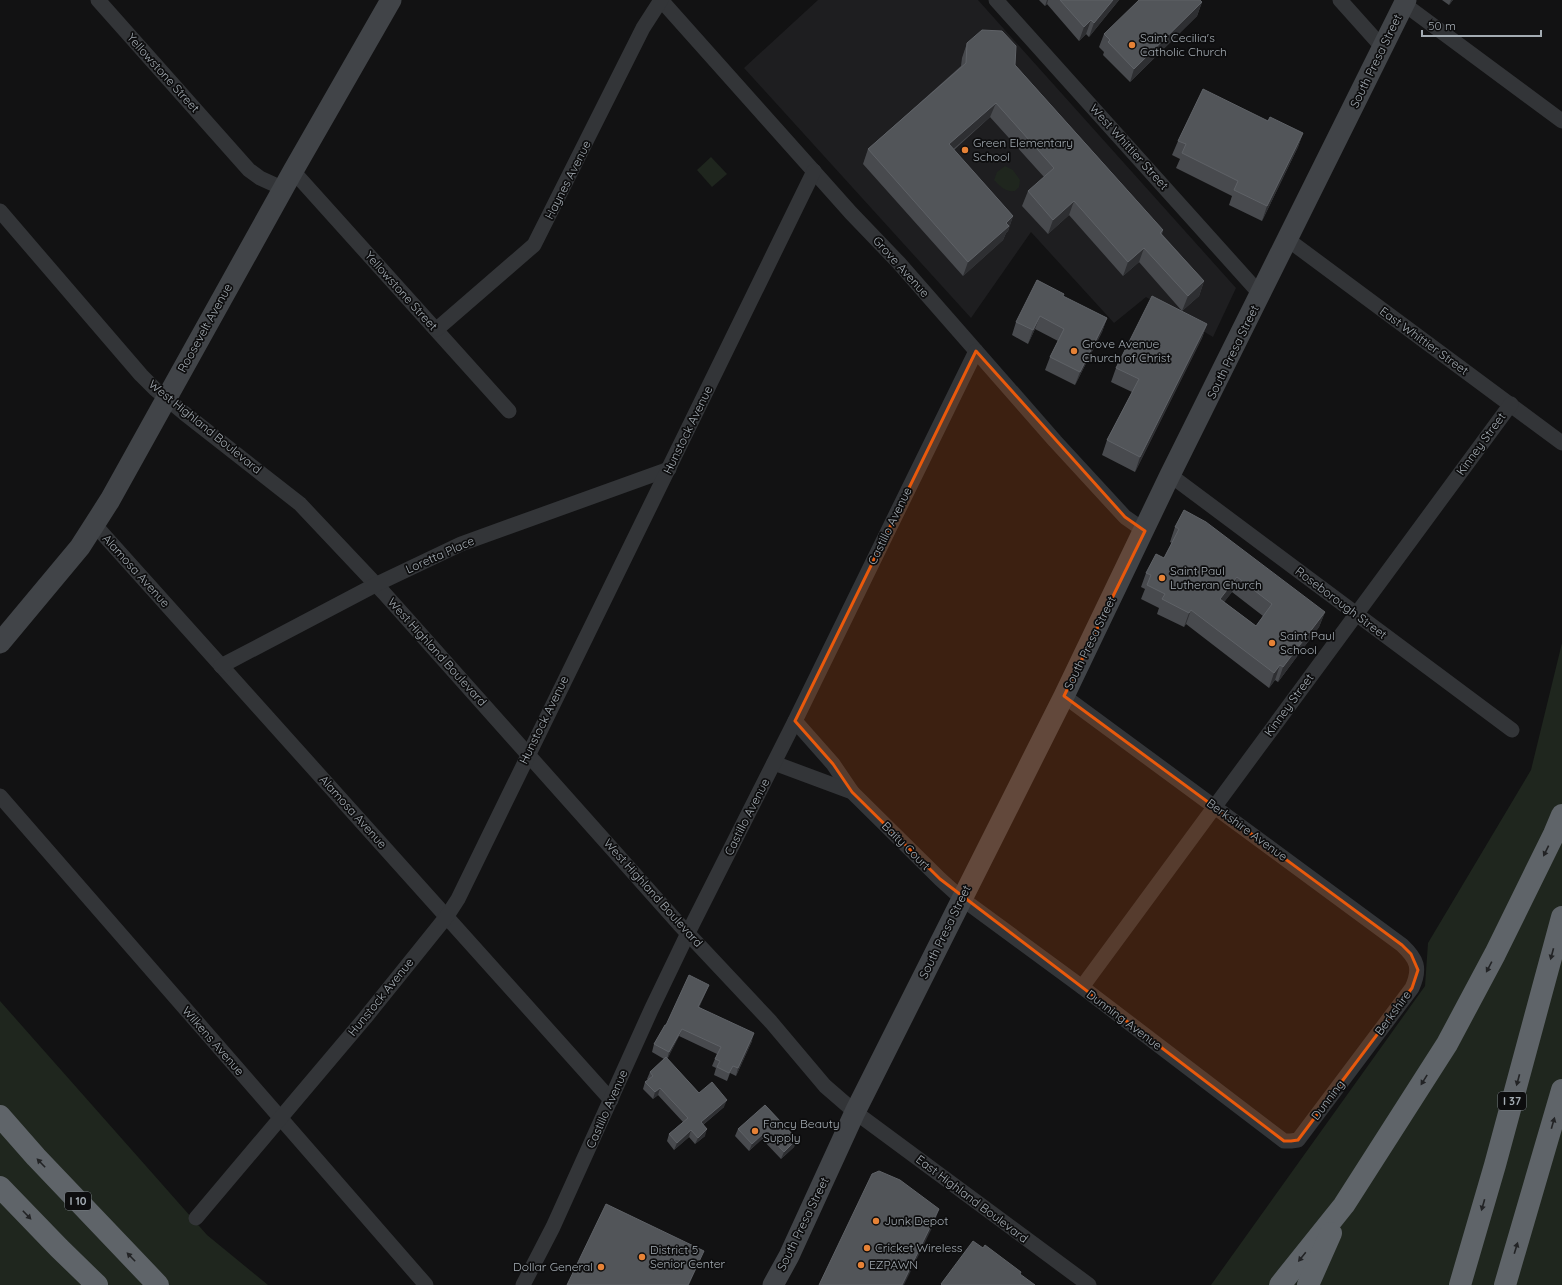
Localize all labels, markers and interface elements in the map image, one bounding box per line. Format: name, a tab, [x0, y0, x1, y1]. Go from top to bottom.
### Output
street label: South Presa Street	[1346, 12, 1405, 110]
scale bar	[1422, 12, 1541, 38]
text: 50 m	[1428, 18, 1456, 33]
street label: Yellowstone Street	[124, 30, 203, 115]
place label: Saint Cecilia's Catholic Church	[1140, 30, 1227, 59]
marker: Saint Cecilia's Catholic Church	[1127, 40, 1137, 50]
street label: West Whittier Street	[1087, 101, 1172, 193]
place label: Green Elementary School	[973, 135, 1073, 164]
street label: Haynes Avenue	[541, 138, 594, 222]
marker: Green Elementary School	[960, 145, 970, 155]
street label: Grove Avenue	[870, 233, 933, 301]
street label: Yellowstone Street	[362, 248, 441, 333]
street label: Roosevelt Avenue	[174, 281, 235, 375]
street label: South Presa Street	[1203, 303, 1262, 401]
street label: East Whittier Street	[1377, 303, 1472, 378]
place label: Grove Avenue Church of Christ	[1082, 336, 1171, 365]
marker: Grove Avenue Church of Christ	[1069, 346, 1079, 356]
street label: West Highland Boulevard	[146, 377, 265, 477]
street label: Hunstock Avenue	[660, 383, 715, 476]
street label: Kinney Street	[1453, 409, 1508, 478]
street label: Castillo Avenue	[864, 484, 915, 567]
street label: Alamosa Avenue	[100, 531, 173, 611]
street label: Loretta Place	[403, 533, 477, 576]
place label: Saint Paul Lutheran Church	[1170, 563, 1262, 592]
street label: Roseborough Street	[1293, 563, 1390, 642]
marker: Saint Paul Lutheran Church	[1157, 573, 1167, 583]
street label: West Highland Boulevard	[385, 594, 490, 709]
street label: South Presa Street	[1060, 594, 1119, 692]
place label: Saint Paul School	[1280, 628, 1335, 657]
marker: Saint Paul School	[1267, 638, 1277, 648]
street label: Kinney Street	[1261, 670, 1316, 739]
street label: Hunstock Avenue	[516, 673, 571, 766]
street label: Alamosa Avenue	[317, 772, 390, 852]
street label: Castillo Avenue	[721, 776, 772, 858]
street label: Berkshire Avenue	[1204, 795, 1291, 864]
street label: Baity Court	[879, 818, 934, 873]
street label: West Highland Boulevard	[601, 835, 706, 950]
one-way arrow	[1543, 845, 1549, 856]
street label: South Presa Street	[915, 883, 974, 981]
one-way arrow	[1549, 949, 1555, 961]
street label: Hunstock Avenue	[344, 954, 417, 1039]
one-way arrow	[1485, 961, 1492, 973]
street label: Dunning Avenue	[1084, 986, 1165, 1053]
street label: Berkshire	[1371, 987, 1414, 1038]
street label: Wilkens Avenue	[179, 1003, 248, 1078]
street label: Castillo Avenue	[583, 1067, 631, 1150]
one-way arrow	[1421, 1074, 1428, 1086]
one-way arrow	[1515, 1074, 1521, 1086]
street label: Dunning	[1308, 1077, 1348, 1123]
road number: I 37	[1498, 1092, 1526, 1110]
place label: Fancy Beauty Supply	[763, 1116, 840, 1145]
one-way arrow	[1550, 1117, 1556, 1129]
marker: Fancy Beauty Supply	[750, 1126, 760, 1136]
street label: East Highland Boulevard	[913, 1152, 1031, 1246]
one-way arrow	[37, 1158, 46, 1168]
street label: South Presa Street	[773, 1175, 832, 1273]
road number: I 10	[65, 1192, 91, 1210]
one-way arrow	[1480, 1200, 1486, 1212]
one-way arrow	[22, 1210, 32, 1220]
place label: Junk Depot	[884, 1213, 948, 1228]
marker: Junk Depot	[871, 1216, 881, 1226]
place label: Cricket Wireless	[875, 1240, 963, 1255]
one-way arrow	[1513, 1241, 1519, 1253]
place label: District 5 Senior Center	[650, 1242, 726, 1271]
marker: Cricket Wireless	[862, 1243, 872, 1253]
one-way arrow	[126, 1252, 136, 1262]
marker: District 5 Senior Center	[637, 1252, 647, 1262]
one-way arrow	[1297, 1252, 1306, 1262]
place label: EZPAWN	[869, 1257, 918, 1272]
place label: Dollar General	[513, 1259, 593, 1274]
marker: EZPAWN	[856, 1260, 866, 1270]
marker: Dollar General	[596, 1262, 606, 1272]

